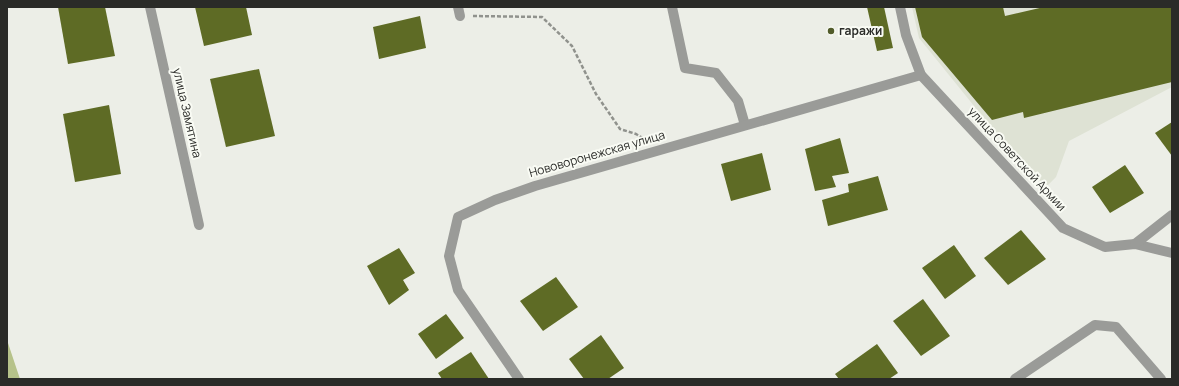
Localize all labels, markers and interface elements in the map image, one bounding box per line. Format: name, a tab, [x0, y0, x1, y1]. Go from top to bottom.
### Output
place label: гаражи	[839, 22, 882, 39]
marker: гаражи	[826, 26, 836, 36]
street label: улица Замятина	[169, 66, 206, 159]
street label: улица Советской Армии	[965, 103, 1070, 214]
street label: Нововоронежская улица	[527, 126, 667, 181]

